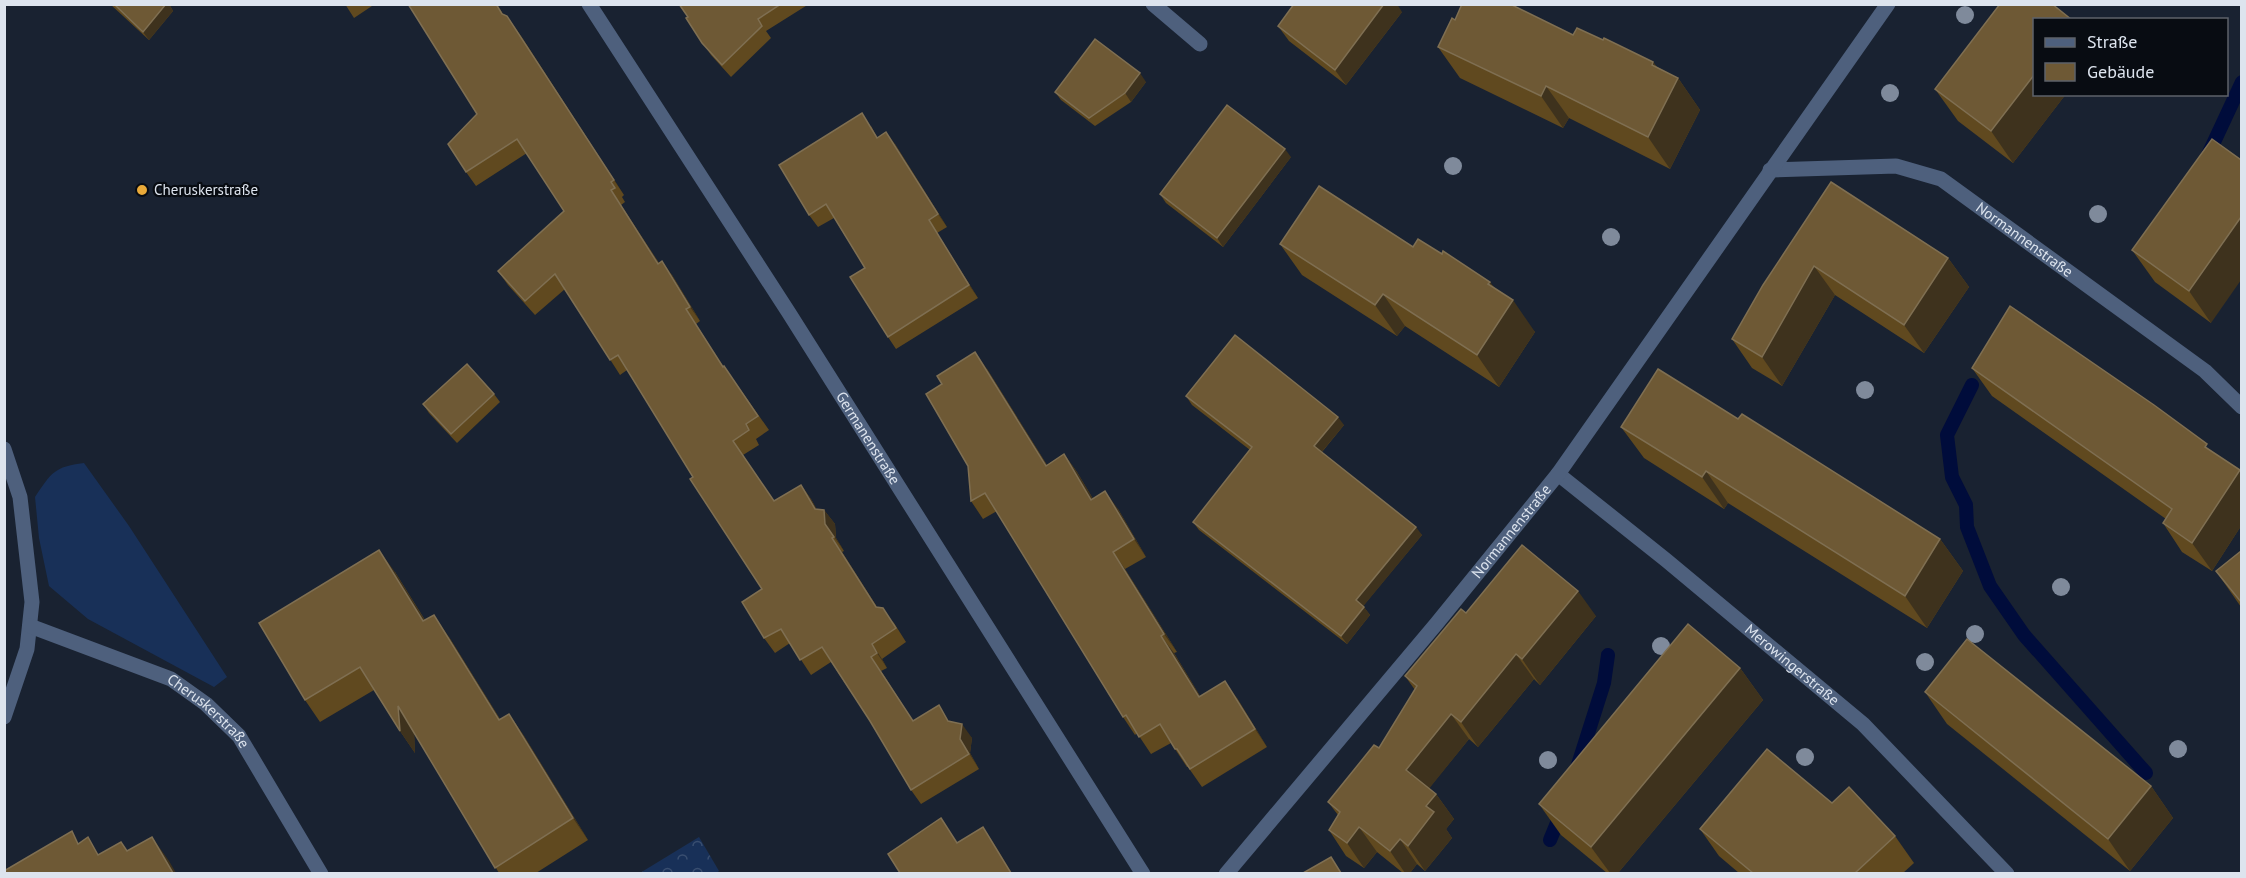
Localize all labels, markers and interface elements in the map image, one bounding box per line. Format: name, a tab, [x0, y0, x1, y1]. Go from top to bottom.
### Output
legend	[2033, 18, 2228, 96]
text: Straße	[2087, 30, 2138, 53]
text: Gebäude	[2087, 60, 2154, 83]
place label: Cheruskerstraße	[154, 180, 258, 199]
marker: Cheruskerstraße	[135, 183, 149, 197]
street label: Normannenstraße	[1972, 198, 2077, 281]
street label: Germanenstraße	[832, 388, 905, 488]
street label: Normannenstraße	[1467, 480, 1555, 582]
street label: Merowingerstraße	[1741, 620, 1843, 709]
street label: Cheruskerstraße	[164, 669, 254, 751]

